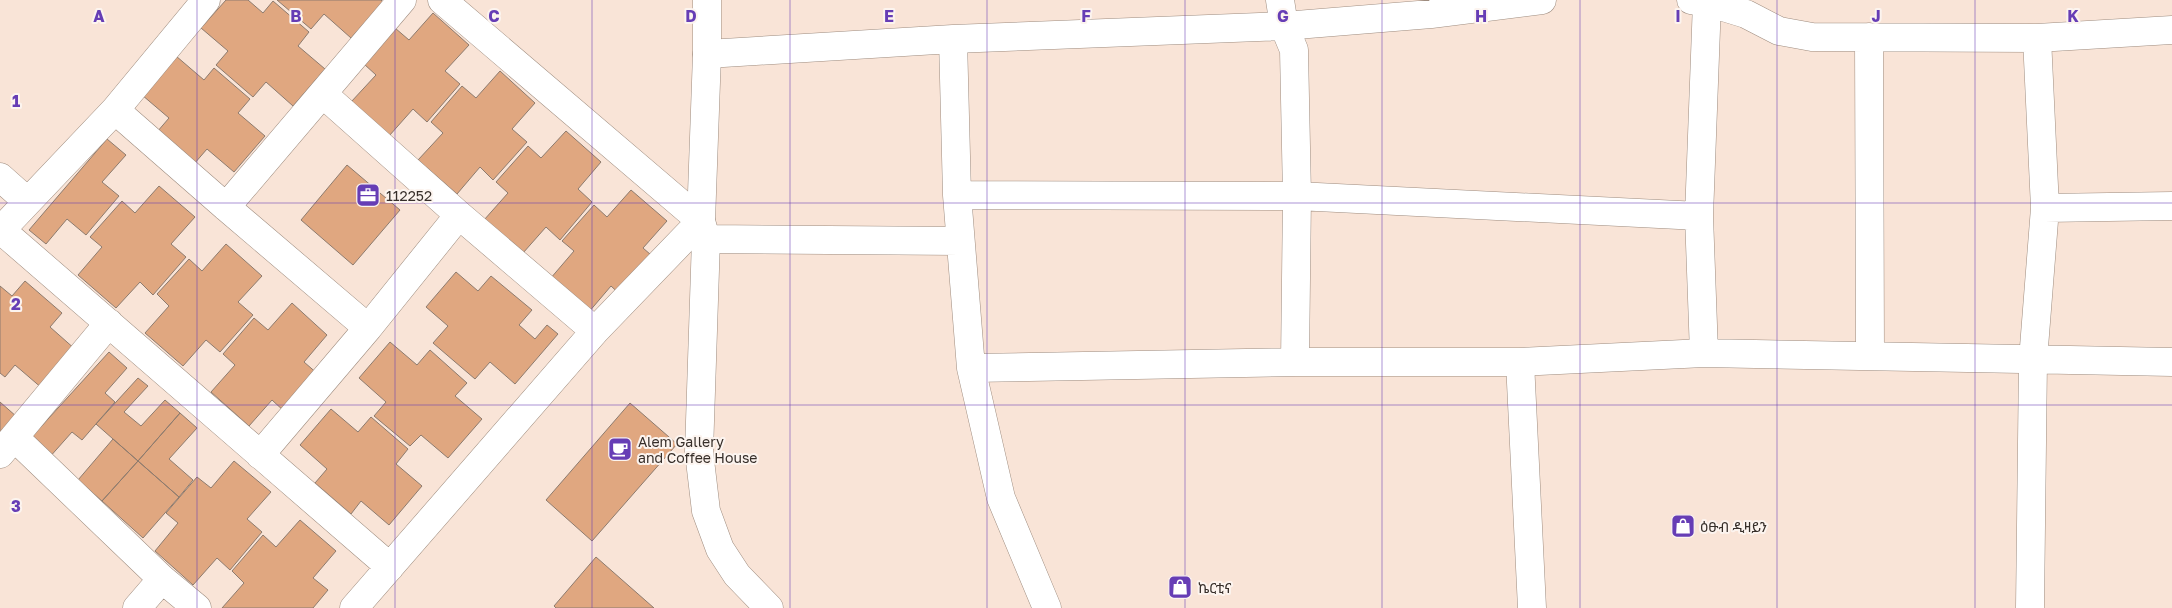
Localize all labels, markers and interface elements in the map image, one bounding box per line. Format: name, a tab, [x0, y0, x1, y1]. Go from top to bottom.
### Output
text: A	[93, 6, 105, 26]
text: B	[290, 6, 302, 26]
text: C	[488, 6, 500, 26]
text: D	[685, 6, 697, 26]
text: E	[884, 6, 894, 26]
text: F	[1081, 6, 1091, 26]
text: G	[1277, 6, 1289, 26]
text: H	[1475, 6, 1487, 26]
text: I	[1675, 6, 1681, 26]
text: J	[1871, 6, 1881, 26]
text: K	[2067, 6, 2079, 26]
text: 1	[12, 91, 20, 111]
office icon: 112252	[355, 182, 381, 208]
place label: 112252	[386, 187, 432, 204]
text: 2	[11, 294, 21, 314]
place label: Alem Gallery and Coffee House	[638, 433, 757, 466]
cafe icon: Alem Gallery and Coffee House	[607, 436, 633, 462]
text: 3	[11, 496, 21, 516]
shop icon: ዕፁብ ዲዛይን	[1670, 513, 1696, 539]
place label: ዕፁብ ዲዛይን	[1700, 518, 1767, 535]
shop icon: ኬርቲና	[1167, 574, 1193, 600]
place label: ኬርቲና	[1198, 579, 1231, 596]

